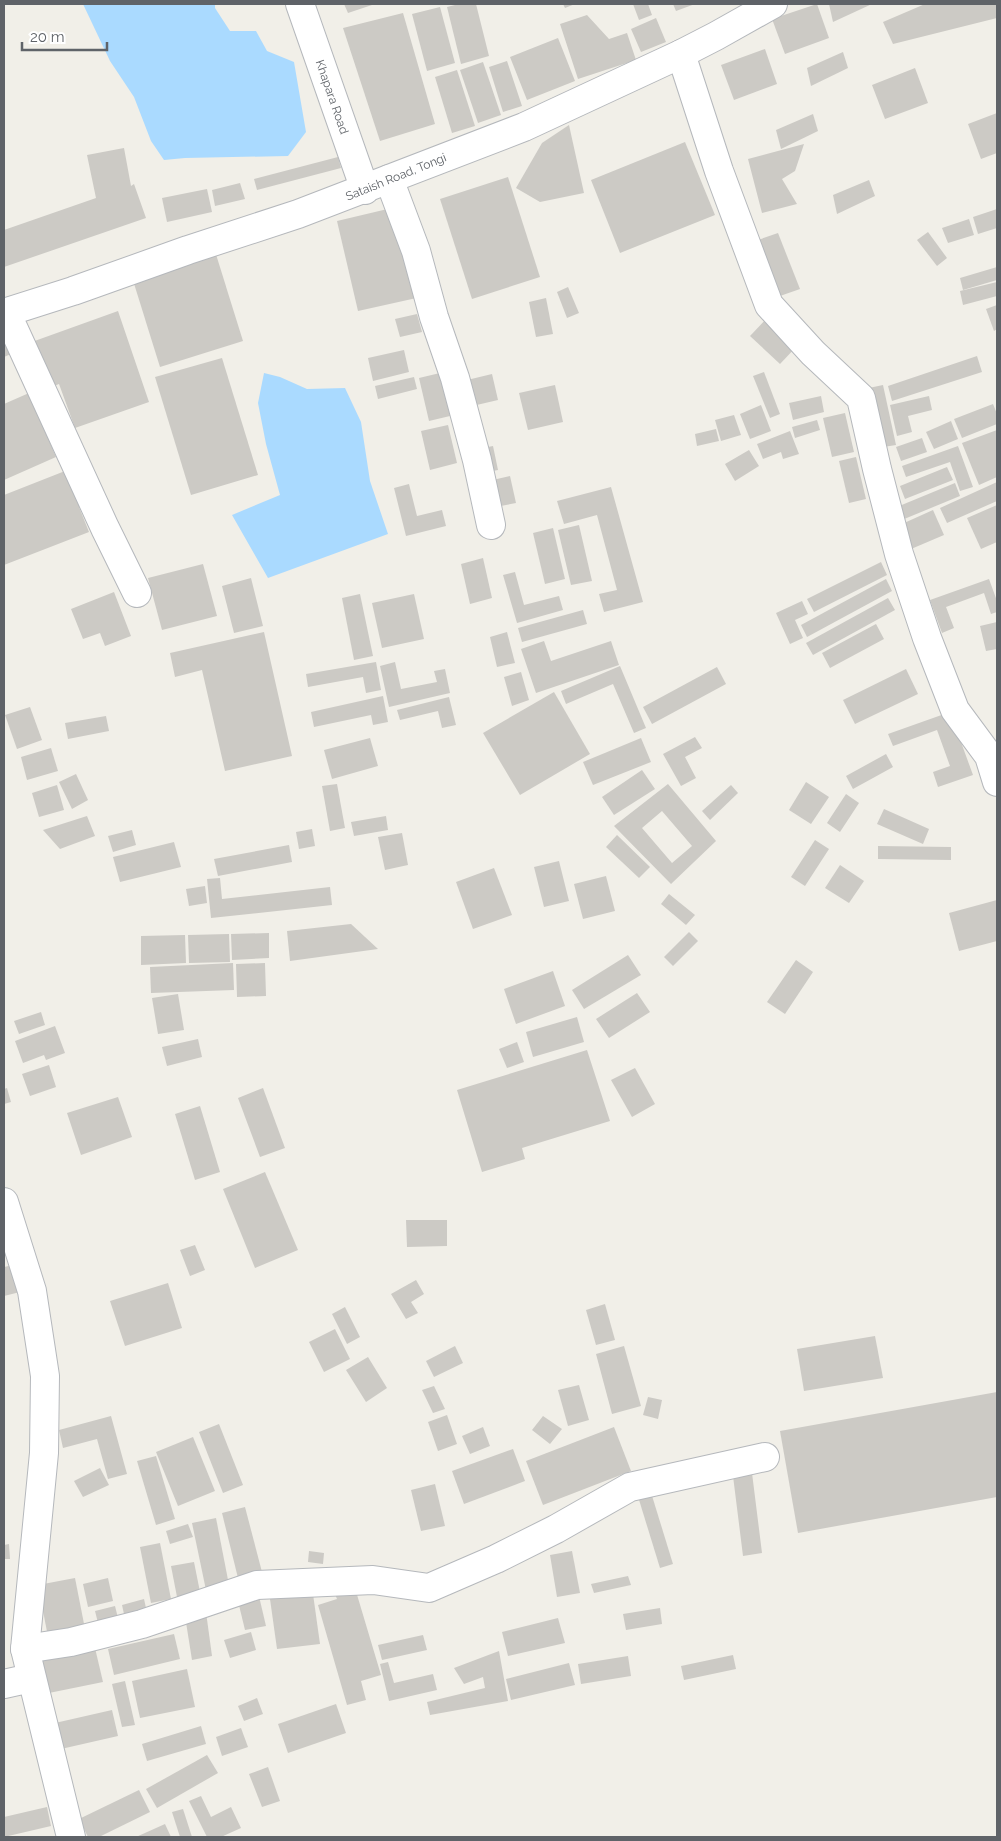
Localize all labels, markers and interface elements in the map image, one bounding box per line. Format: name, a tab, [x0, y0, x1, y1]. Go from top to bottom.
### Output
scale bar	[22, 20, 108, 52]
text: 20 m	[30, 28, 65, 46]
street label: Khapara Road	[313, 58, 351, 136]
street label: Sataish Road, Tongi	[344, 150, 448, 204]

